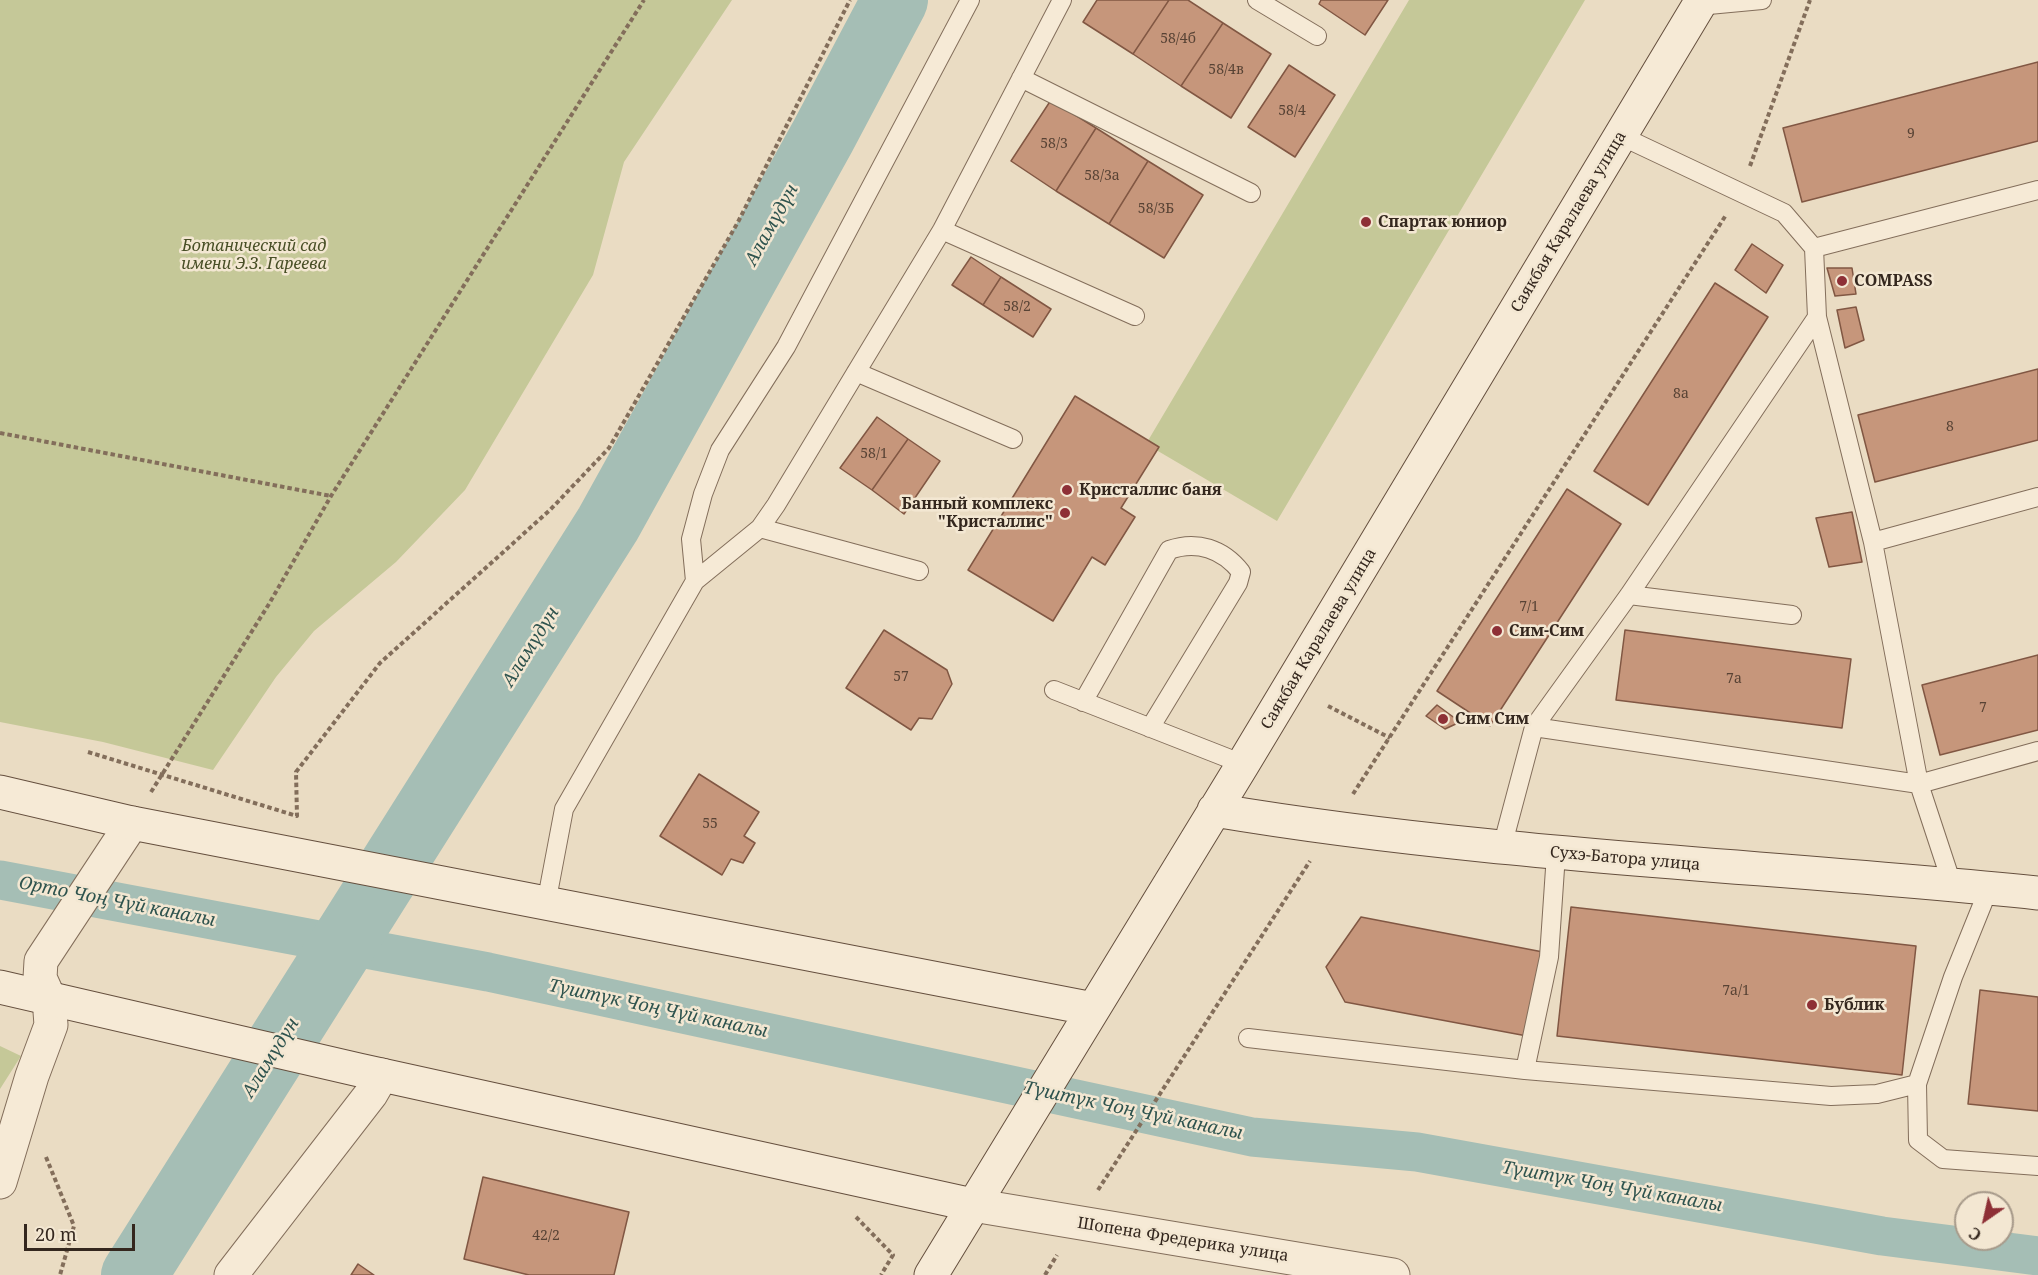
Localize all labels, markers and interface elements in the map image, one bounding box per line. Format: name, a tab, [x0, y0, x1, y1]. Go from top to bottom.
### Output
house number: 58/4б	[1160, 31, 1196, 47]
house number: 58/4в	[1208, 62, 1244, 78]
house number: 58/4	[1278, 103, 1306, 119]
house number: 9	[1907, 126, 1915, 142]
street label: Саякбая Каралаева улица	[1507, 128, 1631, 316]
house number: 58/3	[1040, 136, 1068, 152]
house number: 58/3а	[1084, 168, 1120, 184]
water label: Аламүдүн	[741, 181, 803, 269]
house number: 58/3Б	[1138, 201, 1174, 217]
place label: Спартак юниор	[1378, 212, 1507, 232]
marker: Спартак юниор	[1359, 215, 1373, 229]
park label: Ботанический сад имени Э.З. Гареева	[181, 236, 327, 274]
place label: COMPASS	[1854, 271, 1933, 291]
marker: COMPASS	[1835, 274, 1849, 288]
house number: 58/2	[1003, 299, 1031, 315]
house number: 8а	[1673, 386, 1689, 402]
house number: 8	[1946, 419, 1954, 435]
house number: 58/1	[860, 446, 888, 462]
place label: Кристаллис баня	[1079, 480, 1222, 500]
marker: Кристаллис баня	[1060, 483, 1074, 497]
place label: Банный комплекс "Кристаллис"	[902, 494, 1053, 532]
marker: Банный комплекс "Кристаллис"	[1058, 506, 1072, 520]
street label: Саякбая Каралаева улица	[1257, 545, 1381, 733]
house number: 7/1	[1519, 599, 1539, 615]
water label: Аламүдүн	[498, 603, 564, 691]
place label: Сим-Сим	[1509, 621, 1584, 641]
marker: Сим-Сим	[1490, 624, 1504, 638]
house number: 57	[893, 669, 909, 685]
house number: 7а	[1726, 671, 1742, 687]
house number: 7	[1979, 700, 1987, 716]
place label: Сим Сим	[1455, 709, 1529, 729]
marker: Сим Сим	[1436, 712, 1450, 726]
house number: 55	[702, 816, 718, 832]
street label: Сухэ-Батора улица	[1549, 843, 1701, 875]
water label: Орто Чоң Чүй каналы	[17, 872, 217, 932]
water label: Түштүк Чоң Чүй каналы	[547, 975, 769, 1043]
house number: 7а/1	[1722, 983, 1750, 999]
place label: Бублик	[1824, 995, 1884, 1015]
marker: Бублик	[1805, 998, 1819, 1012]
water label: Аламүдүн	[238, 1014, 304, 1102]
water label: Түштүк Чоң Чүй каналы	[1022, 1077, 1244, 1145]
water label: Түштүк Чоң Чүй каналы	[1500, 1157, 1724, 1217]
north arrow	[1954, 1191, 2014, 1251]
scale bar	[27, 1212, 138, 1250]
street label: Шопена Фредерика улица	[1076, 1214, 1290, 1266]
text: 20 m	[35, 1222, 77, 1246]
text: С	[1965, 1222, 1986, 1246]
house number: 42/2	[532, 1228, 560, 1244]

